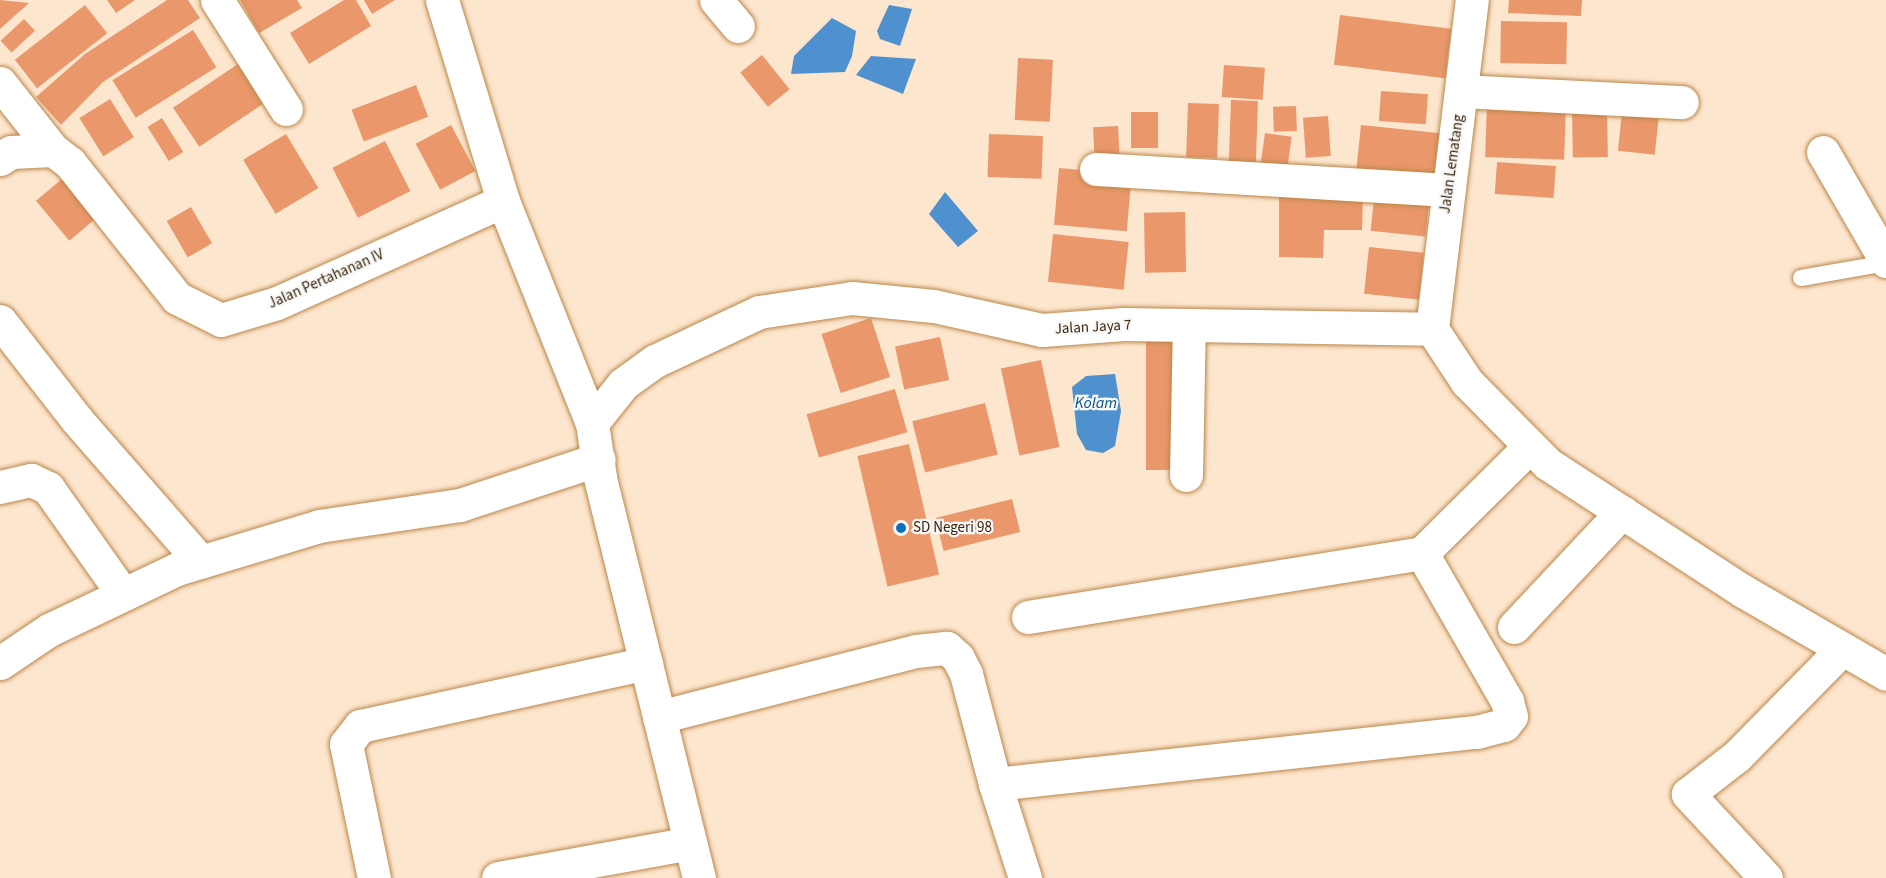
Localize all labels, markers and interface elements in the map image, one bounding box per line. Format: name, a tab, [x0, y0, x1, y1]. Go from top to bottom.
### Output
street label: Jalan Lematang	[1436, 113, 1468, 215]
street label: Jalan Pertahanan IV	[265, 245, 387, 313]
street label: Jalan Jaya 7	[1054, 316, 1132, 338]
water label: Kolam	[1075, 393, 1117, 413]
place label: SD Negeri 98	[913, 519, 992, 537]
marker: SD Negeri 98	[894, 521, 908, 535]

